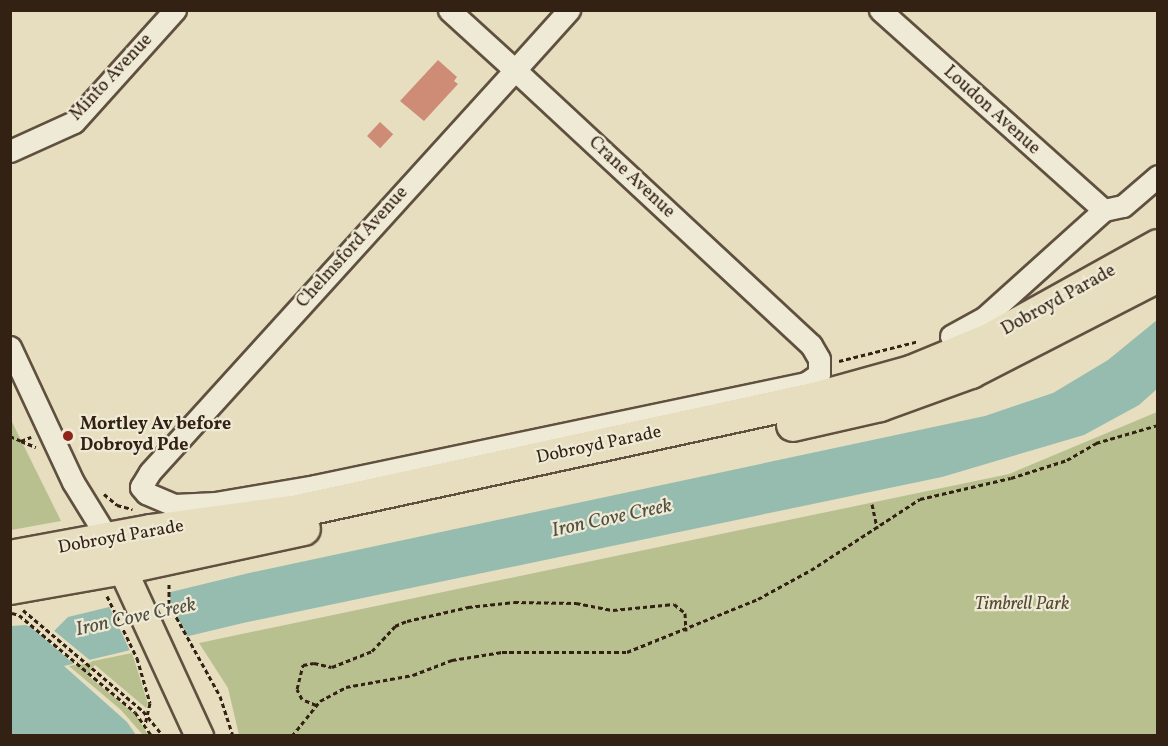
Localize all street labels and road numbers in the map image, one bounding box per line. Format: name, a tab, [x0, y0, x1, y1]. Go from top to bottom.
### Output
street label: Minto Avenue	[66, 30, 158, 126]
street label: Loudon Avenue	[938, 62, 1044, 160]
street label: Crane Avenue	[583, 133, 679, 223]
street label: Chelmsford Avenue	[293, 183, 413, 313]
street label: Dobroyd Parade	[998, 261, 1120, 341]
street label: Dobroyd Parade	[535, 422, 663, 470]
street label: Dobroyd Parade	[56, 516, 186, 560]

